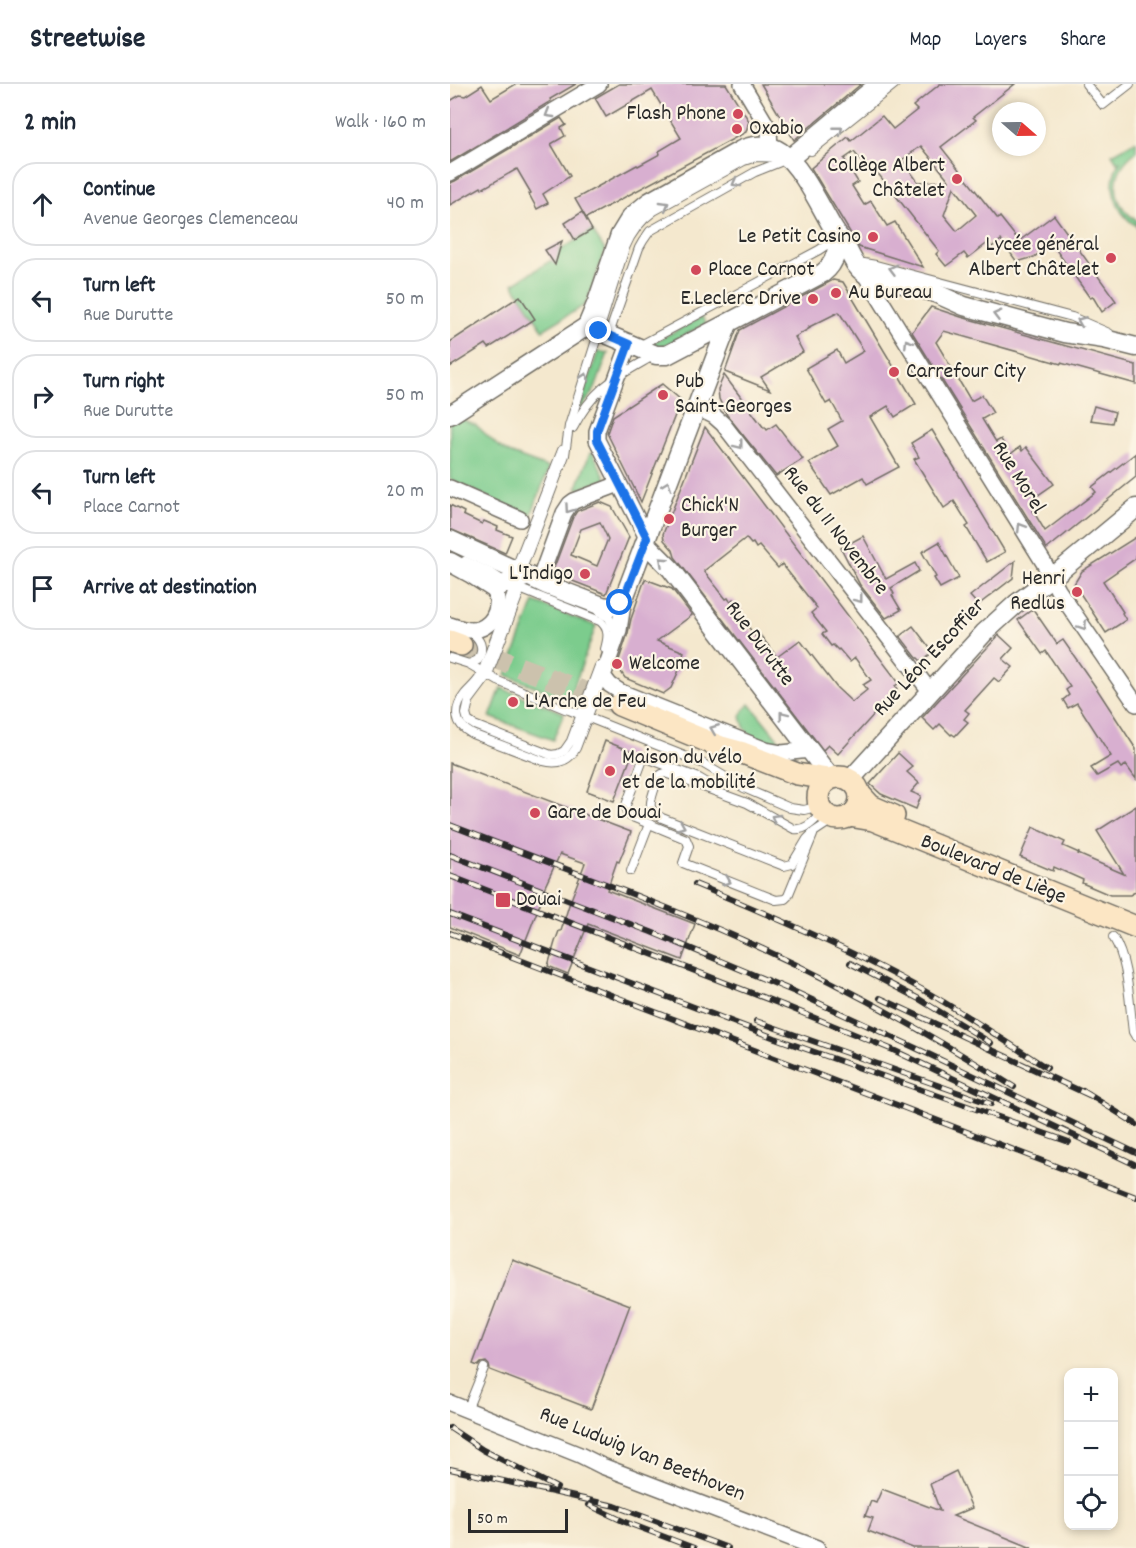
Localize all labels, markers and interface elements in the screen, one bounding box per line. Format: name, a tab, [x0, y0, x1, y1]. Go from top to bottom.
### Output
text: Streetwise	[30, 21, 145, 61]
text: Map	[910, 26, 941, 56]
text: Layers	[974, 26, 1027, 56]
text: Share	[1060, 26, 1106, 56]
place label: Flash Phone	[627, 99, 726, 130]
north arrow	[992, 102, 1046, 156]
text: 2 min	[24, 105, 76, 142]
one-way arrow	[545, 107, 555, 119]
marker: Flash Phone	[731, 107, 745, 121]
text: Walk · 160 m	[335, 109, 426, 137]
place label: Oxabio	[749, 114, 803, 145]
marker: Oxabio	[730, 122, 744, 136]
one-way arrow	[832, 126, 843, 137]
place label: Collège Albert Châtelet	[827, 151, 945, 207]
marker: Collège Albert Châtelet	[950, 172, 964, 186]
text: Continue	[83, 175, 155, 206]
one-way arrow	[731, 176, 742, 187]
icon: ahead	[26, 188, 59, 221]
text: 40 m	[386, 190, 424, 218]
one-way arrow	[659, 201, 669, 212]
text: Avenue Georges Clemenceau	[83, 206, 298, 234]
place label: Le Petit Casino	[738, 222, 861, 253]
marker: Le Petit Casino	[866, 230, 880, 244]
place label: Lycée général Albert Châtelet	[968, 230, 1099, 286]
marker: Lycée général Albert Châtelet	[1104, 251, 1118, 265]
place label: Place Carnot	[708, 255, 815, 286]
marker: Place Carnot	[689, 263, 703, 277]
one-way arrow	[888, 264, 899, 276]
text: Turn left	[83, 271, 155, 302]
place label: Au Bureau	[848, 278, 932, 309]
icon: left	[26, 284, 59, 317]
place label: E.Leclerc Drive	[680, 284, 801, 315]
text: 50 m	[386, 286, 424, 314]
marker: Au Bureau	[829, 286, 843, 300]
marker: E.Leclerc Drive	[806, 292, 820, 306]
text: Rue Durutte	[83, 302, 173, 330]
one-way arrow	[993, 310, 1003, 322]
one-way arrow	[1077, 316, 1088, 328]
route end	[585, 317, 611, 343]
one-way arrow	[903, 339, 915, 349]
place label: Carrefour City	[906, 357, 1026, 388]
marker: Carrefour City	[887, 365, 901, 379]
text: Turn right	[83, 367, 165, 398]
place label: Pub Saint-Georges	[675, 367, 792, 423]
one-way arrow	[578, 372, 590, 383]
icon: right	[26, 380, 59, 413]
text: 50 m	[386, 382, 424, 410]
marker: Pub Saint-Georges	[656, 388, 670, 402]
text: Rue Durutte	[83, 398, 173, 426]
street label: Rue Morel	[983, 436, 1053, 520]
one-way arrow	[732, 438, 743, 449]
street label: Rue du 11 Novembre	[775, 460, 895, 602]
text: Turn left	[83, 463, 155, 494]
icon: left	[26, 476, 59, 509]
text: 20 m	[386, 478, 424, 506]
one-way arrow	[660, 480, 672, 491]
place label: Chick'N Burger	[681, 491, 739, 547]
text: Place Carnot	[83, 494, 180, 522]
one-way arrow	[565, 503, 576, 514]
marker: Chick'N Burger	[662, 512, 676, 526]
one-way arrow	[1018, 522, 1029, 533]
one-way arrow	[659, 557, 670, 568]
place label: L'Indigo	[509, 559, 573, 590]
place label: Henri Redlus	[1010, 564, 1065, 620]
marker: L'Indigo	[578, 567, 592, 581]
icon: arrive	[26, 572, 59, 605]
text: Arrive at destination	[83, 573, 257, 604]
marker: Henri Redlus	[1070, 585, 1084, 599]
route start	[606, 589, 632, 615]
street label: Rue Léon Escoffier	[867, 591, 994, 724]
one-way arrow	[852, 592, 863, 603]
street label: Rue Durutte	[717, 595, 801, 693]
one-way arrow	[1076, 619, 1087, 630]
place label: Welcome	[629, 649, 700, 680]
marker: Welcome	[610, 657, 624, 671]
place label: L'Arche de Feu	[525, 687, 646, 718]
marker: L'Arche de Feu	[506, 695, 520, 709]
one-way arrow	[779, 711, 790, 722]
one-way arrow	[710, 724, 721, 736]
place label: Maison du vélo et de la mobilité	[622, 743, 756, 799]
marker: Maison du vélo et de la mobilité	[603, 764, 617, 778]
place label: Gare de Douai	[547, 798, 661, 829]
marker: Gare de Douai	[528, 806, 542, 820]
one-way arrow	[771, 814, 781, 825]
one-way arrow	[675, 819, 686, 831]
street label: Boulevard de Liège	[916, 827, 1070, 913]
one-way arrow	[721, 873, 732, 886]
place label: Douai	[516, 885, 561, 916]
marker: Douai	[494, 891, 512, 909]
map controls	[1064, 1368, 1118, 1530]
button: +	[1064, 1368, 1118, 1422]
street label: Rue Ludwig Van Beethoven	[534, 1400, 750, 1510]
button: −	[1064, 1422, 1118, 1476]
button: locate	[1064, 1476, 1118, 1530]
scale bar	[468, 1506, 568, 1534]
text: 50 m	[477, 1508, 508, 1531]

